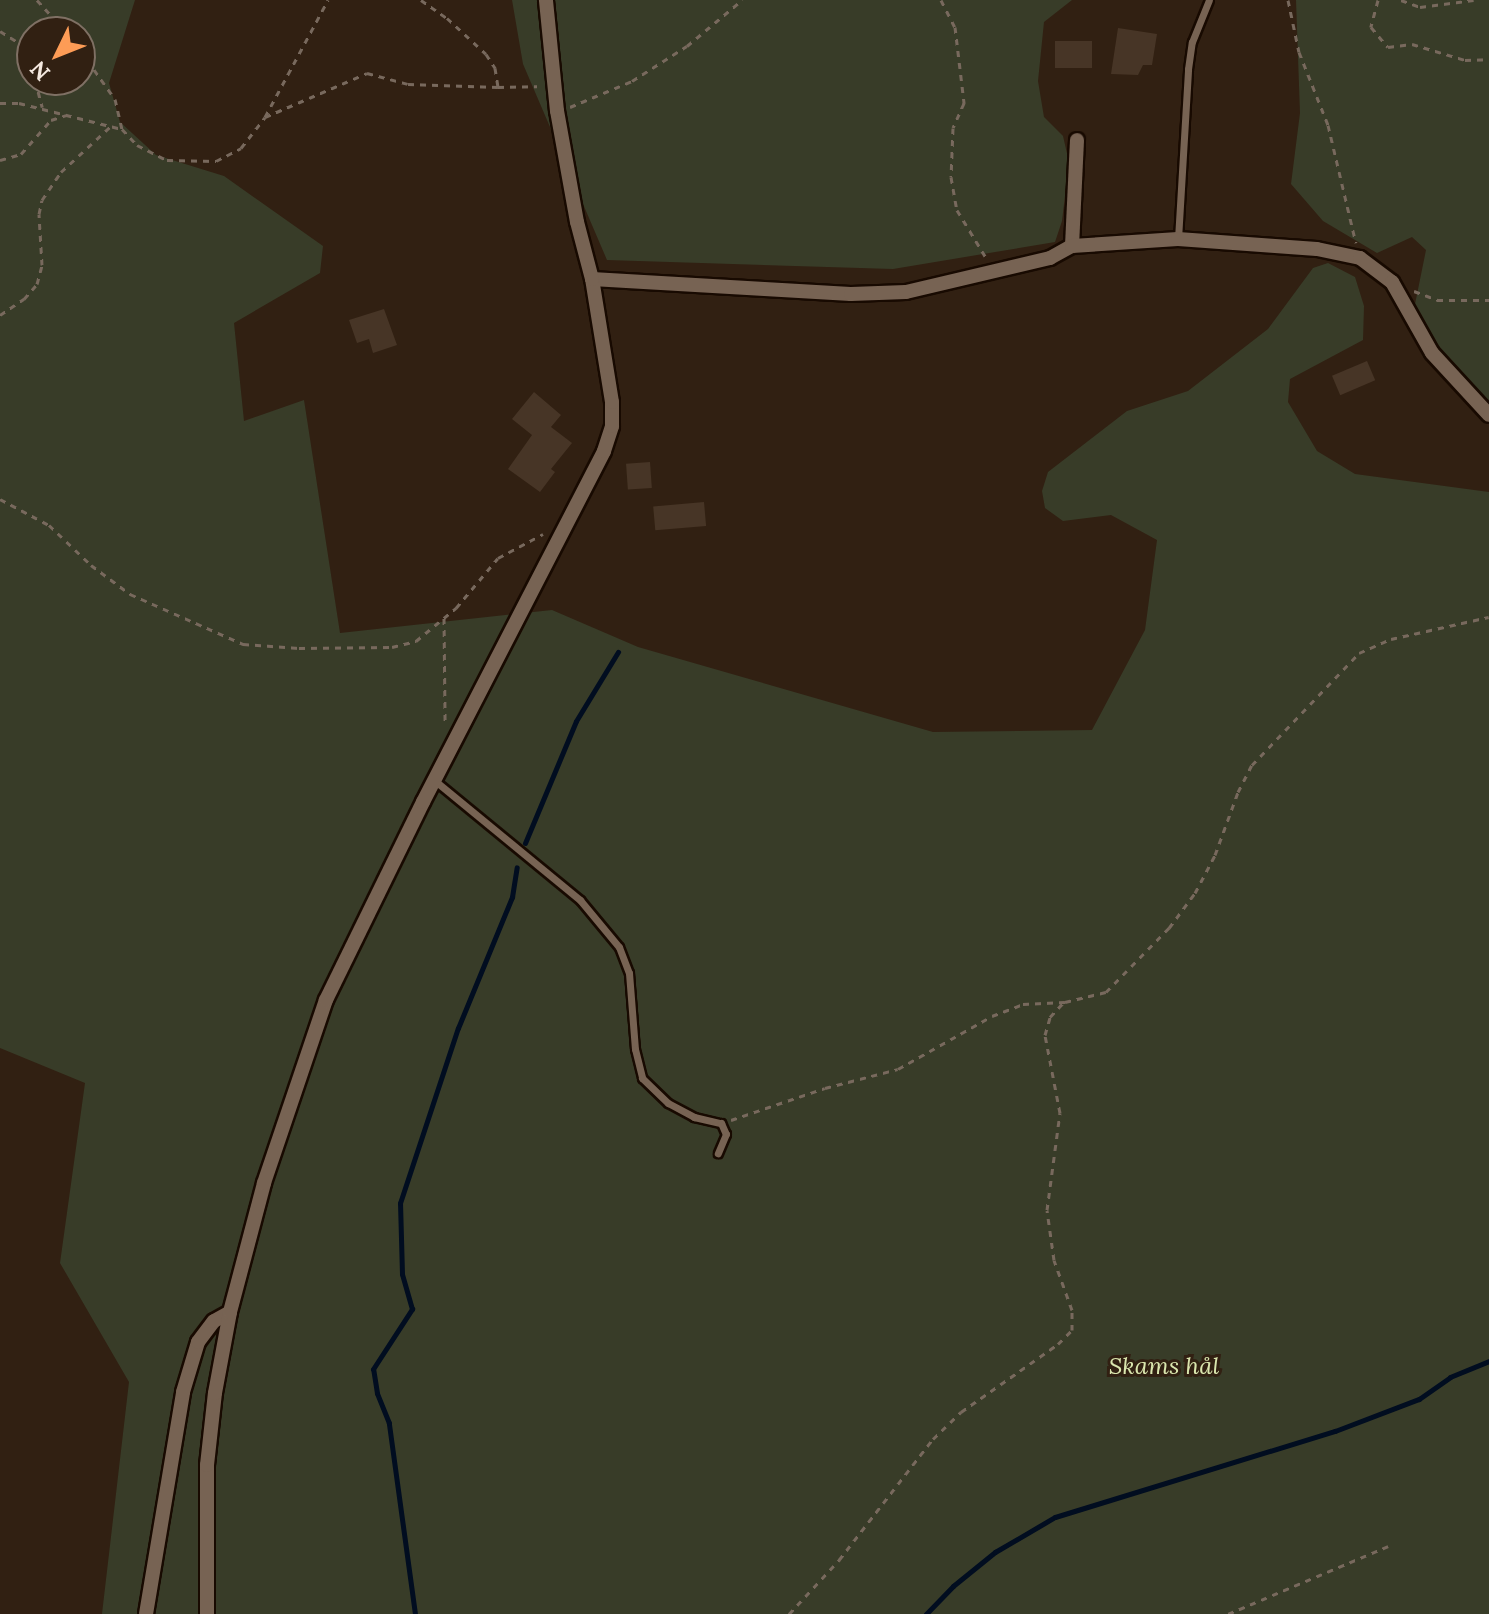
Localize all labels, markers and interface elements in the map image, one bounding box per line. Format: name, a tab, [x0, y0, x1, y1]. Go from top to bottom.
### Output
north arrow	[16, 16, 96, 96]
text: N	[24, 55, 56, 87]
park label: Skams hål	[1109, 1352, 1219, 1380]

